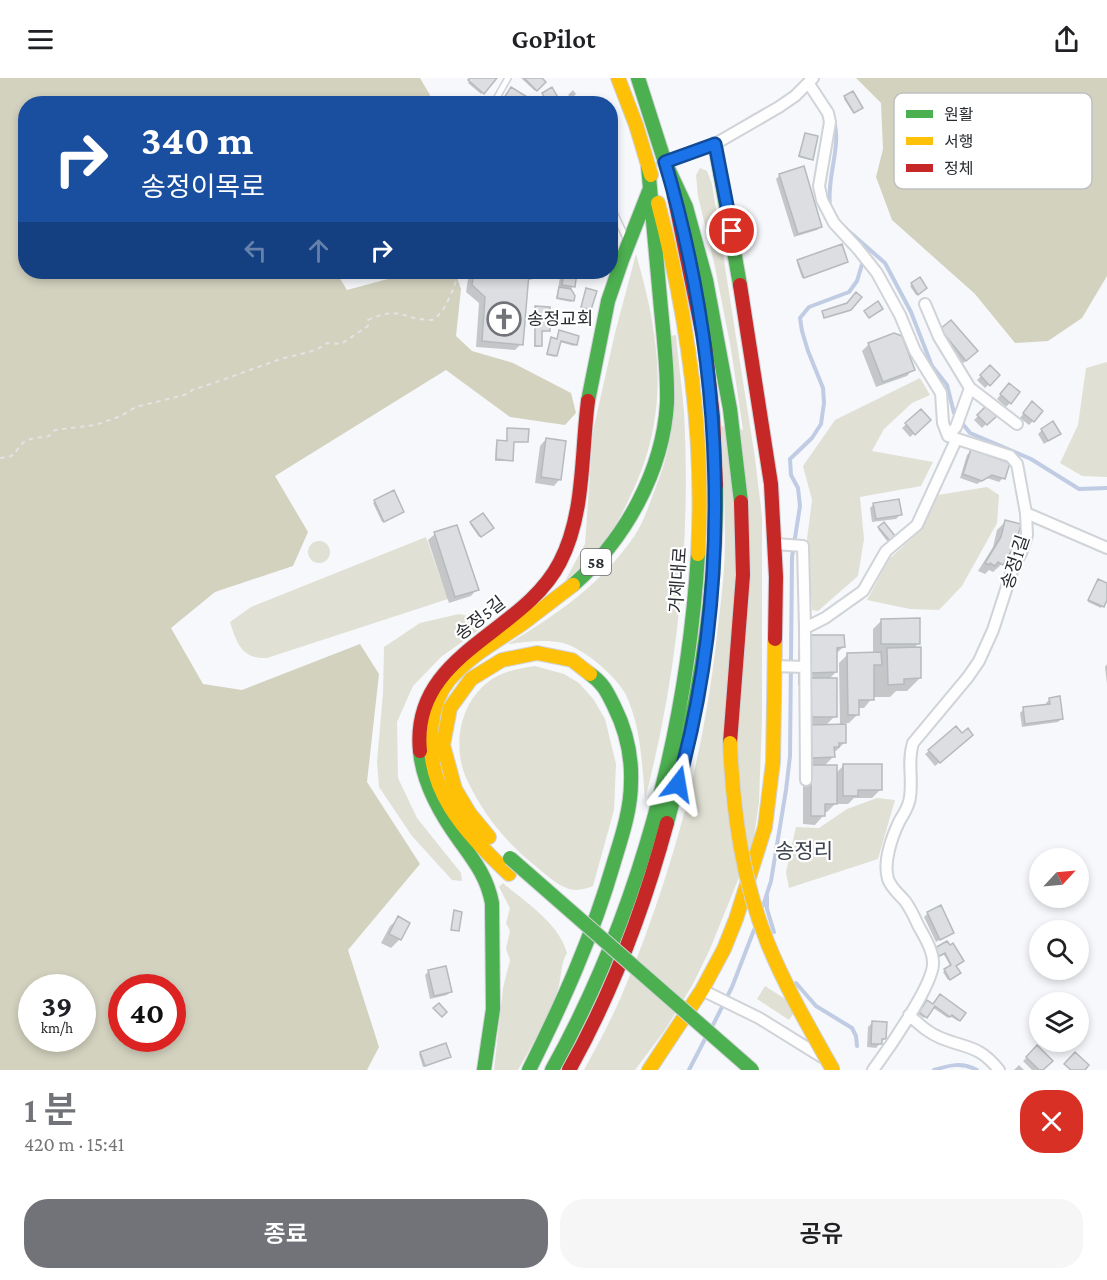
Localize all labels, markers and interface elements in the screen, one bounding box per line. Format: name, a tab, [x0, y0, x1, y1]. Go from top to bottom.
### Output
icon: menu	[24, 23, 57, 56]
icon: share	[1050, 23, 1083, 56]
text: GoPilot	[512, 24, 595, 54]
legend	[894, 93, 1092, 189]
text: 원활	[944, 106, 974, 123]
text: 340 m	[141, 116, 253, 163]
icon: right	[42, 120, 120, 198]
text: 서행	[944, 133, 973, 150]
text: 정체	[944, 160, 973, 177]
text: 송정이목로	[141, 172, 265, 202]
pin	[706, 205, 757, 256]
icon: arrive	[715, 214, 748, 247]
icon: left	[239, 234, 272, 267]
icon: ahead	[302, 234, 335, 267]
icon: right	[365, 234, 398, 267]
church icon: 송정교회	[486, 301, 522, 337]
place label: 송정교회	[527, 309, 593, 329]
street label: 송정1길	[997, 532, 1033, 592]
street label: 거제대로	[666, 546, 690, 614]
road number: 58	[581, 549, 611, 575]
street label: 송정5길	[451, 592, 509, 644]
position arrow	[646, 752, 710, 816]
district label: 송정리	[775, 839, 833, 863]
north arrow	[1029, 848, 1089, 908]
map controls	[1029, 848, 1089, 1052]
button: search	[1029, 920, 1089, 980]
speed limit sign: 40	[108, 974, 186, 1052]
text: 39	[41, 989, 73, 1022]
button: layers	[1029, 992, 1089, 1052]
text: km/h	[41, 1020, 73, 1036]
text: 1 분	[24, 1090, 77, 1130]
button: close	[1020, 1090, 1083, 1153]
text: 420 m · 15:41	[24, 1133, 125, 1155]
button: 종료	[24, 1199, 548, 1268]
button: 공유	[560, 1199, 1083, 1268]

